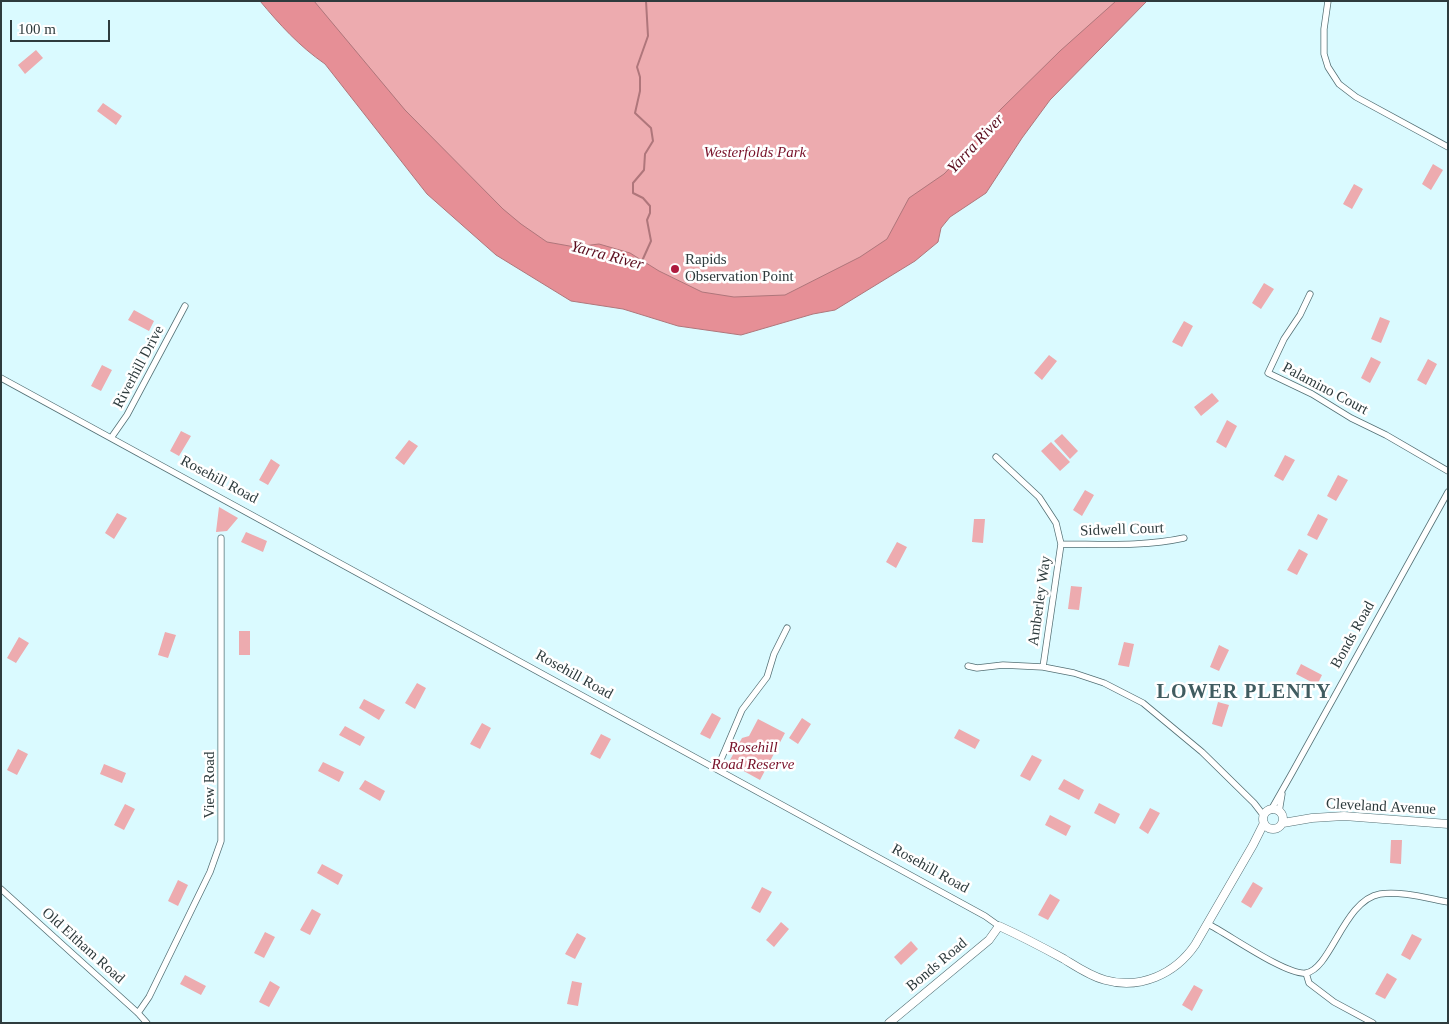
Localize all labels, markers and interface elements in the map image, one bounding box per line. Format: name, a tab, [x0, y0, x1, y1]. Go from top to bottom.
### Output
scale bar	[12, 10, 112, 42]
text: 100 m	[18, 21, 56, 37]
water label: Yarra River	[944, 110, 1008, 178]
park label: Westerfolds Park	[704, 144, 806, 162]
water label: Yarra River	[569, 237, 645, 275]
place label: Rapids Observation Point	[685, 251, 794, 286]
marker: Rapids Observation Point	[669, 263, 681, 275]
street label: Riverhill Drive	[110, 322, 168, 412]
street label: Palamino Court	[1279, 359, 1371, 419]
street label: Rosehill Road	[177, 452, 261, 508]
street label: Sidwell Court	[1080, 520, 1164, 540]
street label: Amberley Way	[1025, 555, 1055, 647]
street label: Bonds Road	[1327, 598, 1379, 672]
street label: Rosehill Road	[532, 646, 616, 704]
district label: LOWER PLENTY	[1155, 681, 1333, 705]
park label: Rosehill Road Reserve	[712, 739, 794, 774]
street label: View Road	[201, 751, 219, 819]
street label: Cleveland Avenue	[1326, 795, 1436, 819]
street label: Rosehill Road	[888, 840, 972, 898]
street label: Old Eltham Road	[38, 904, 128, 988]
street label: Bonds Road	[903, 934, 971, 996]

